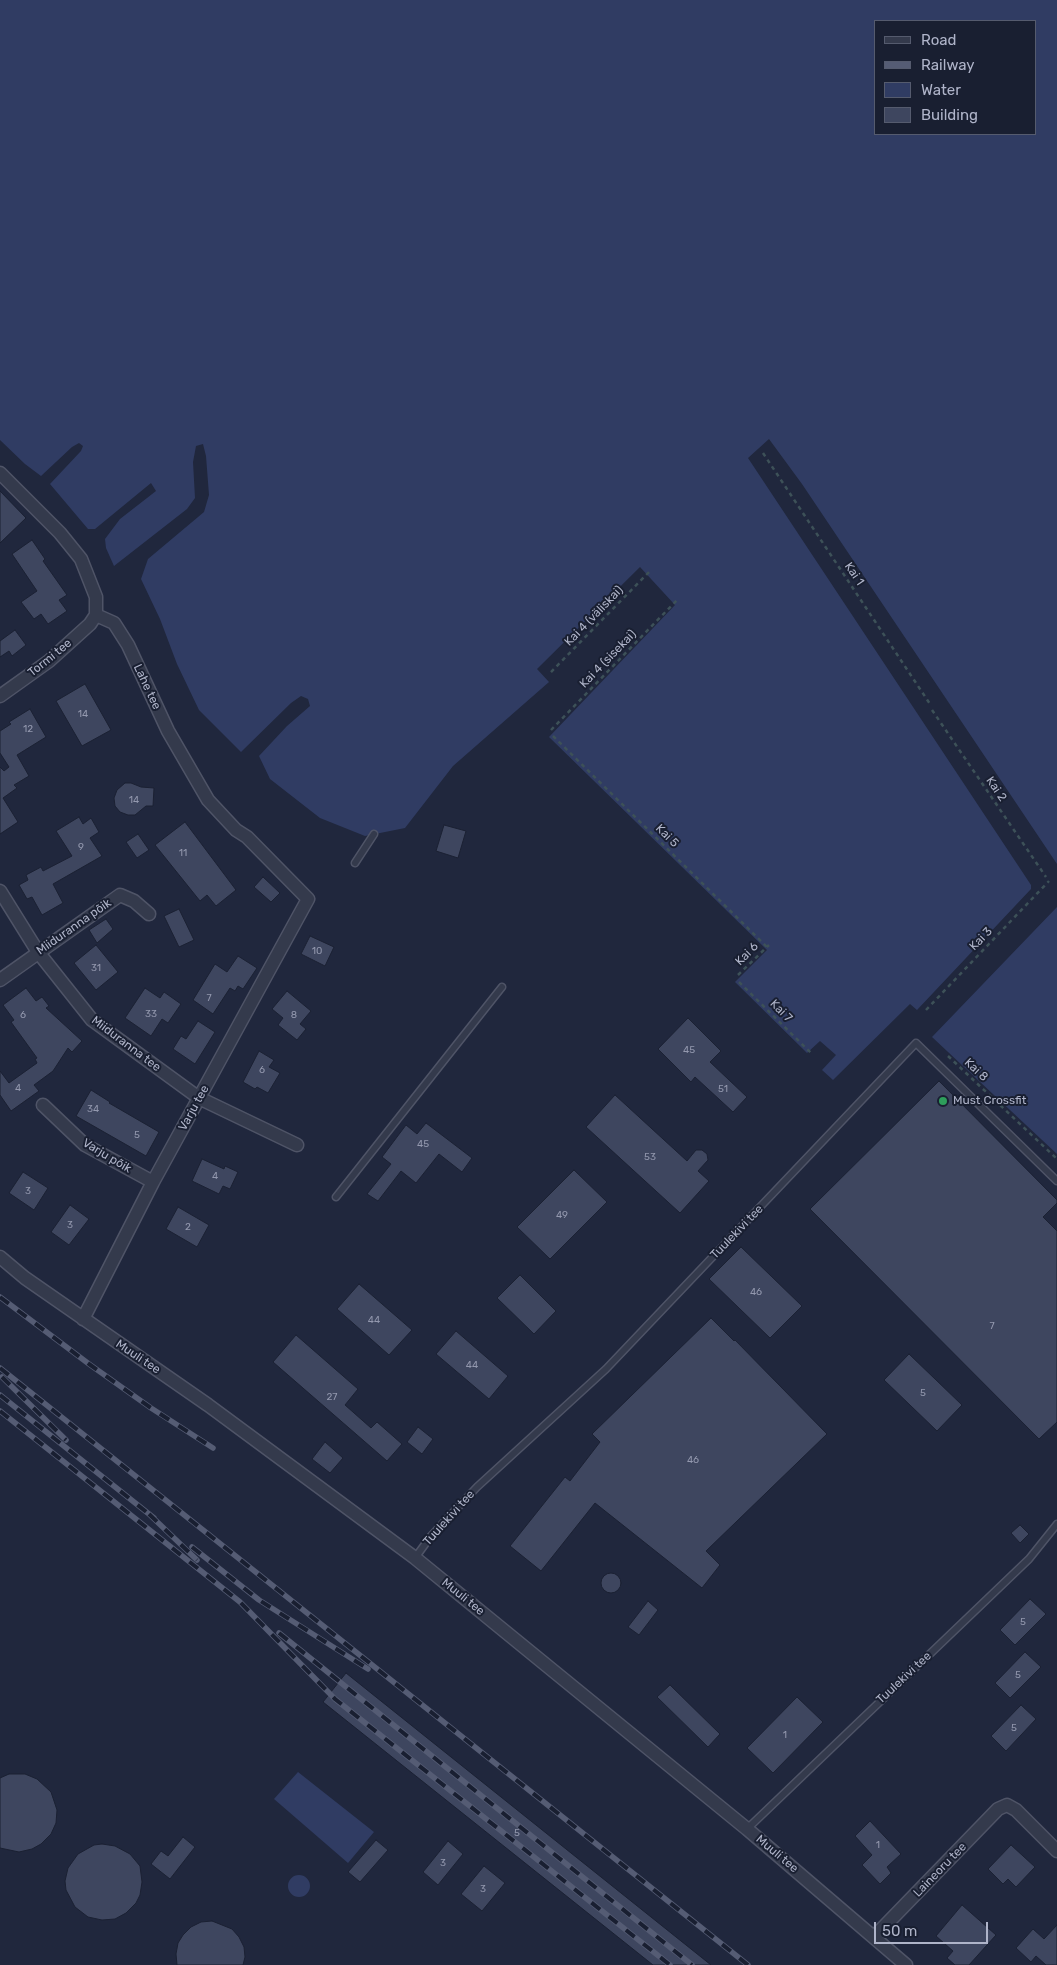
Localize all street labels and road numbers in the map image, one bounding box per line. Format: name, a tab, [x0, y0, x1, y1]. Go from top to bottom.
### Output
street label: Kai 1	[841, 560, 867, 588]
street label: Kai 4 (väliskai)	[562, 583, 626, 649]
street label: Kai 4 (sisekai)	[577, 627, 639, 691]
street label: Tormi tee	[25, 636, 75, 680]
street label: Lahe tee	[130, 662, 164, 712]
street label: Kai 2	[983, 774, 1009, 804]
street label: Kai 5	[652, 821, 682, 851]
street label: Miiduranna põik	[34, 896, 114, 958]
street label: Kai 3	[967, 924, 995, 954]
street label: Kai 6	[732, 939, 762, 969]
street label: Kai 7	[767, 997, 795, 1025]
street label: Miiduranna tee	[89, 1013, 163, 1075]
street label: Kai 8	[961, 1055, 991, 1085]
street label: Varju tee	[176, 1083, 212, 1133]
street label: Varju põik	[80, 1136, 134, 1176]
street label: Tuulekivi tee	[708, 1202, 766, 1262]
street label: Muuli tee	[113, 1337, 163, 1377]
street label: Tuulekivi tee	[420, 1487, 478, 1549]
street label: Muuli tee	[439, 1575, 487, 1619]
street label: Tuulekivi tee	[874, 1649, 934, 1707]
street label: Muuli tee	[753, 1832, 801, 1876]
street label: Laineoru tee	[911, 1840, 969, 1900]

